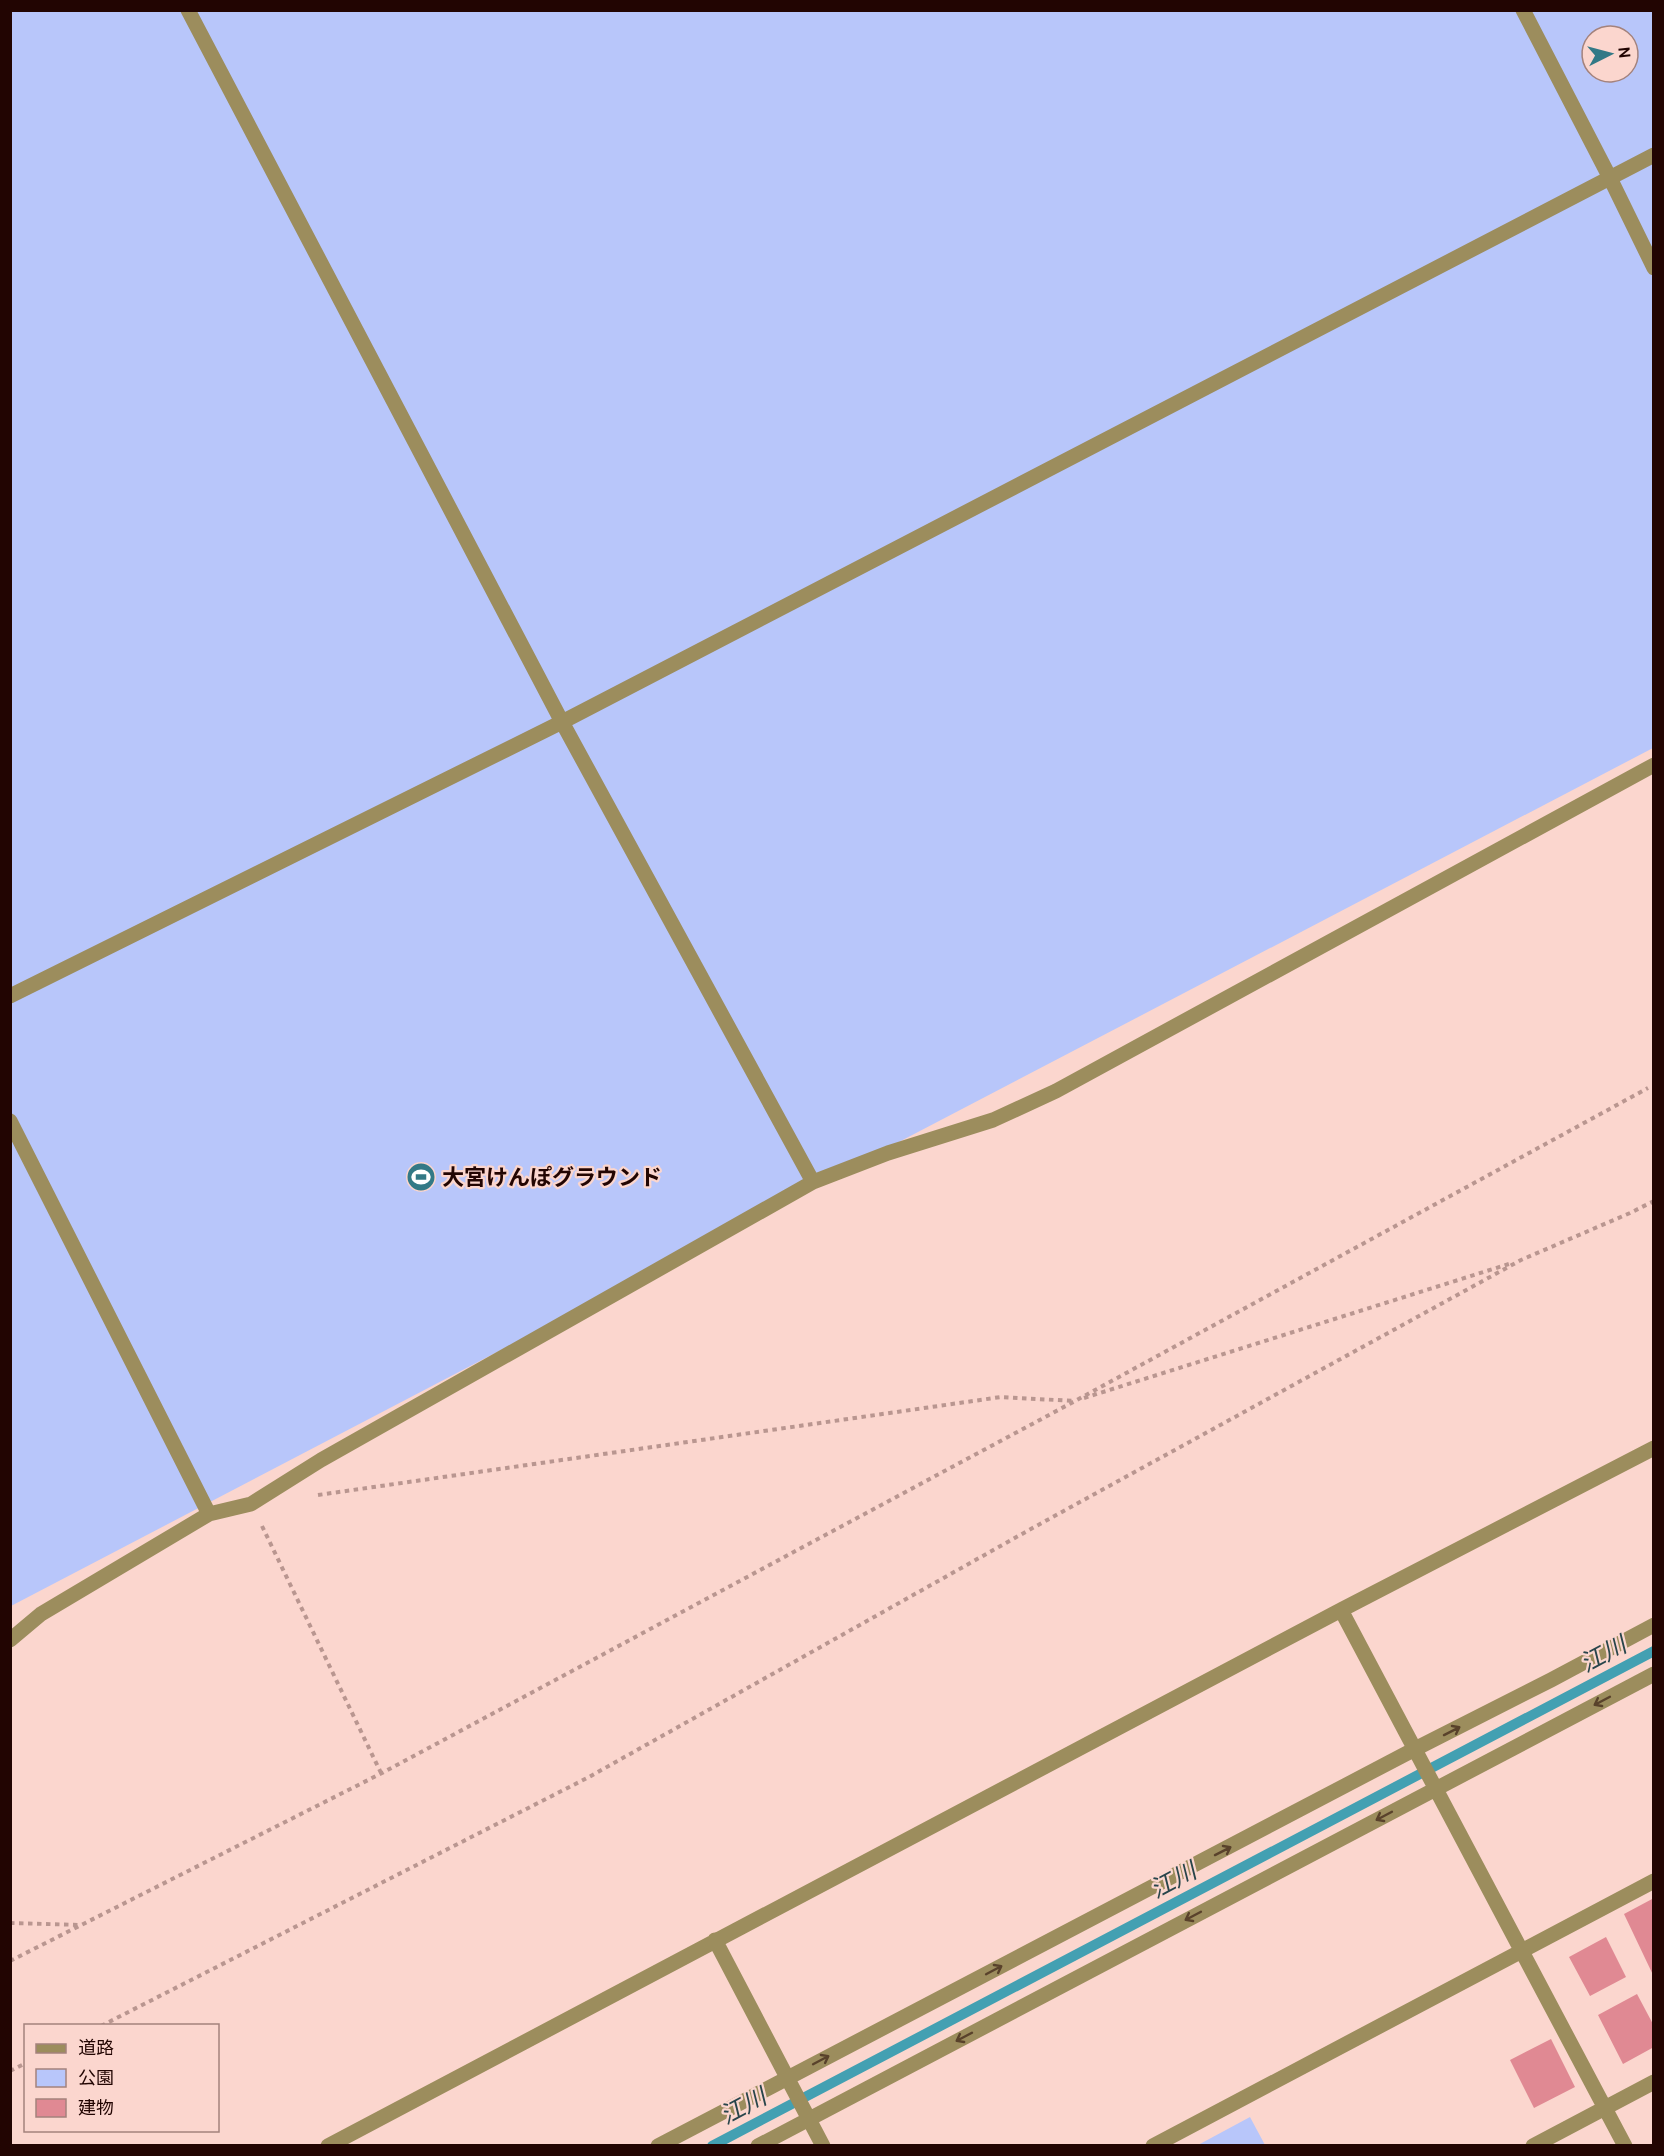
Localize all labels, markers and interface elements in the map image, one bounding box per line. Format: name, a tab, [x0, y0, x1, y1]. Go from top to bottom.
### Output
north arrow	[1580, 24, 1640, 84]
text: N	[1614, 46, 1634, 59]
sports icon: 大宮けんぽグラウンド	[405, 1161, 437, 1193]
place label: 大宮けんぽグラウンド	[442, 1164, 662, 1191]
water label: 江川	[1575, 1629, 1634, 1678]
one-way arrow	[1593, 1696, 1611, 1707]
one-way arrow	[1442, 1725, 1460, 1736]
one-way arrow	[1375, 1811, 1393, 1822]
one-way arrow	[1214, 1845, 1232, 1856]
water label: 江川	[1145, 1855, 1204, 1904]
one-way arrow	[1184, 1911, 1202, 1923]
one-way arrow	[985, 1963, 1003, 1975]
legend	[24, 2024, 219, 2132]
one-way arrow	[956, 2032, 974, 2043]
text: 道路	[78, 2037, 114, 2059]
one-way arrow	[812, 2054, 830, 2065]
text: 公園	[78, 2067, 114, 2089]
water label: 江川	[715, 2081, 774, 2130]
text: 建物	[78, 2097, 114, 2119]

